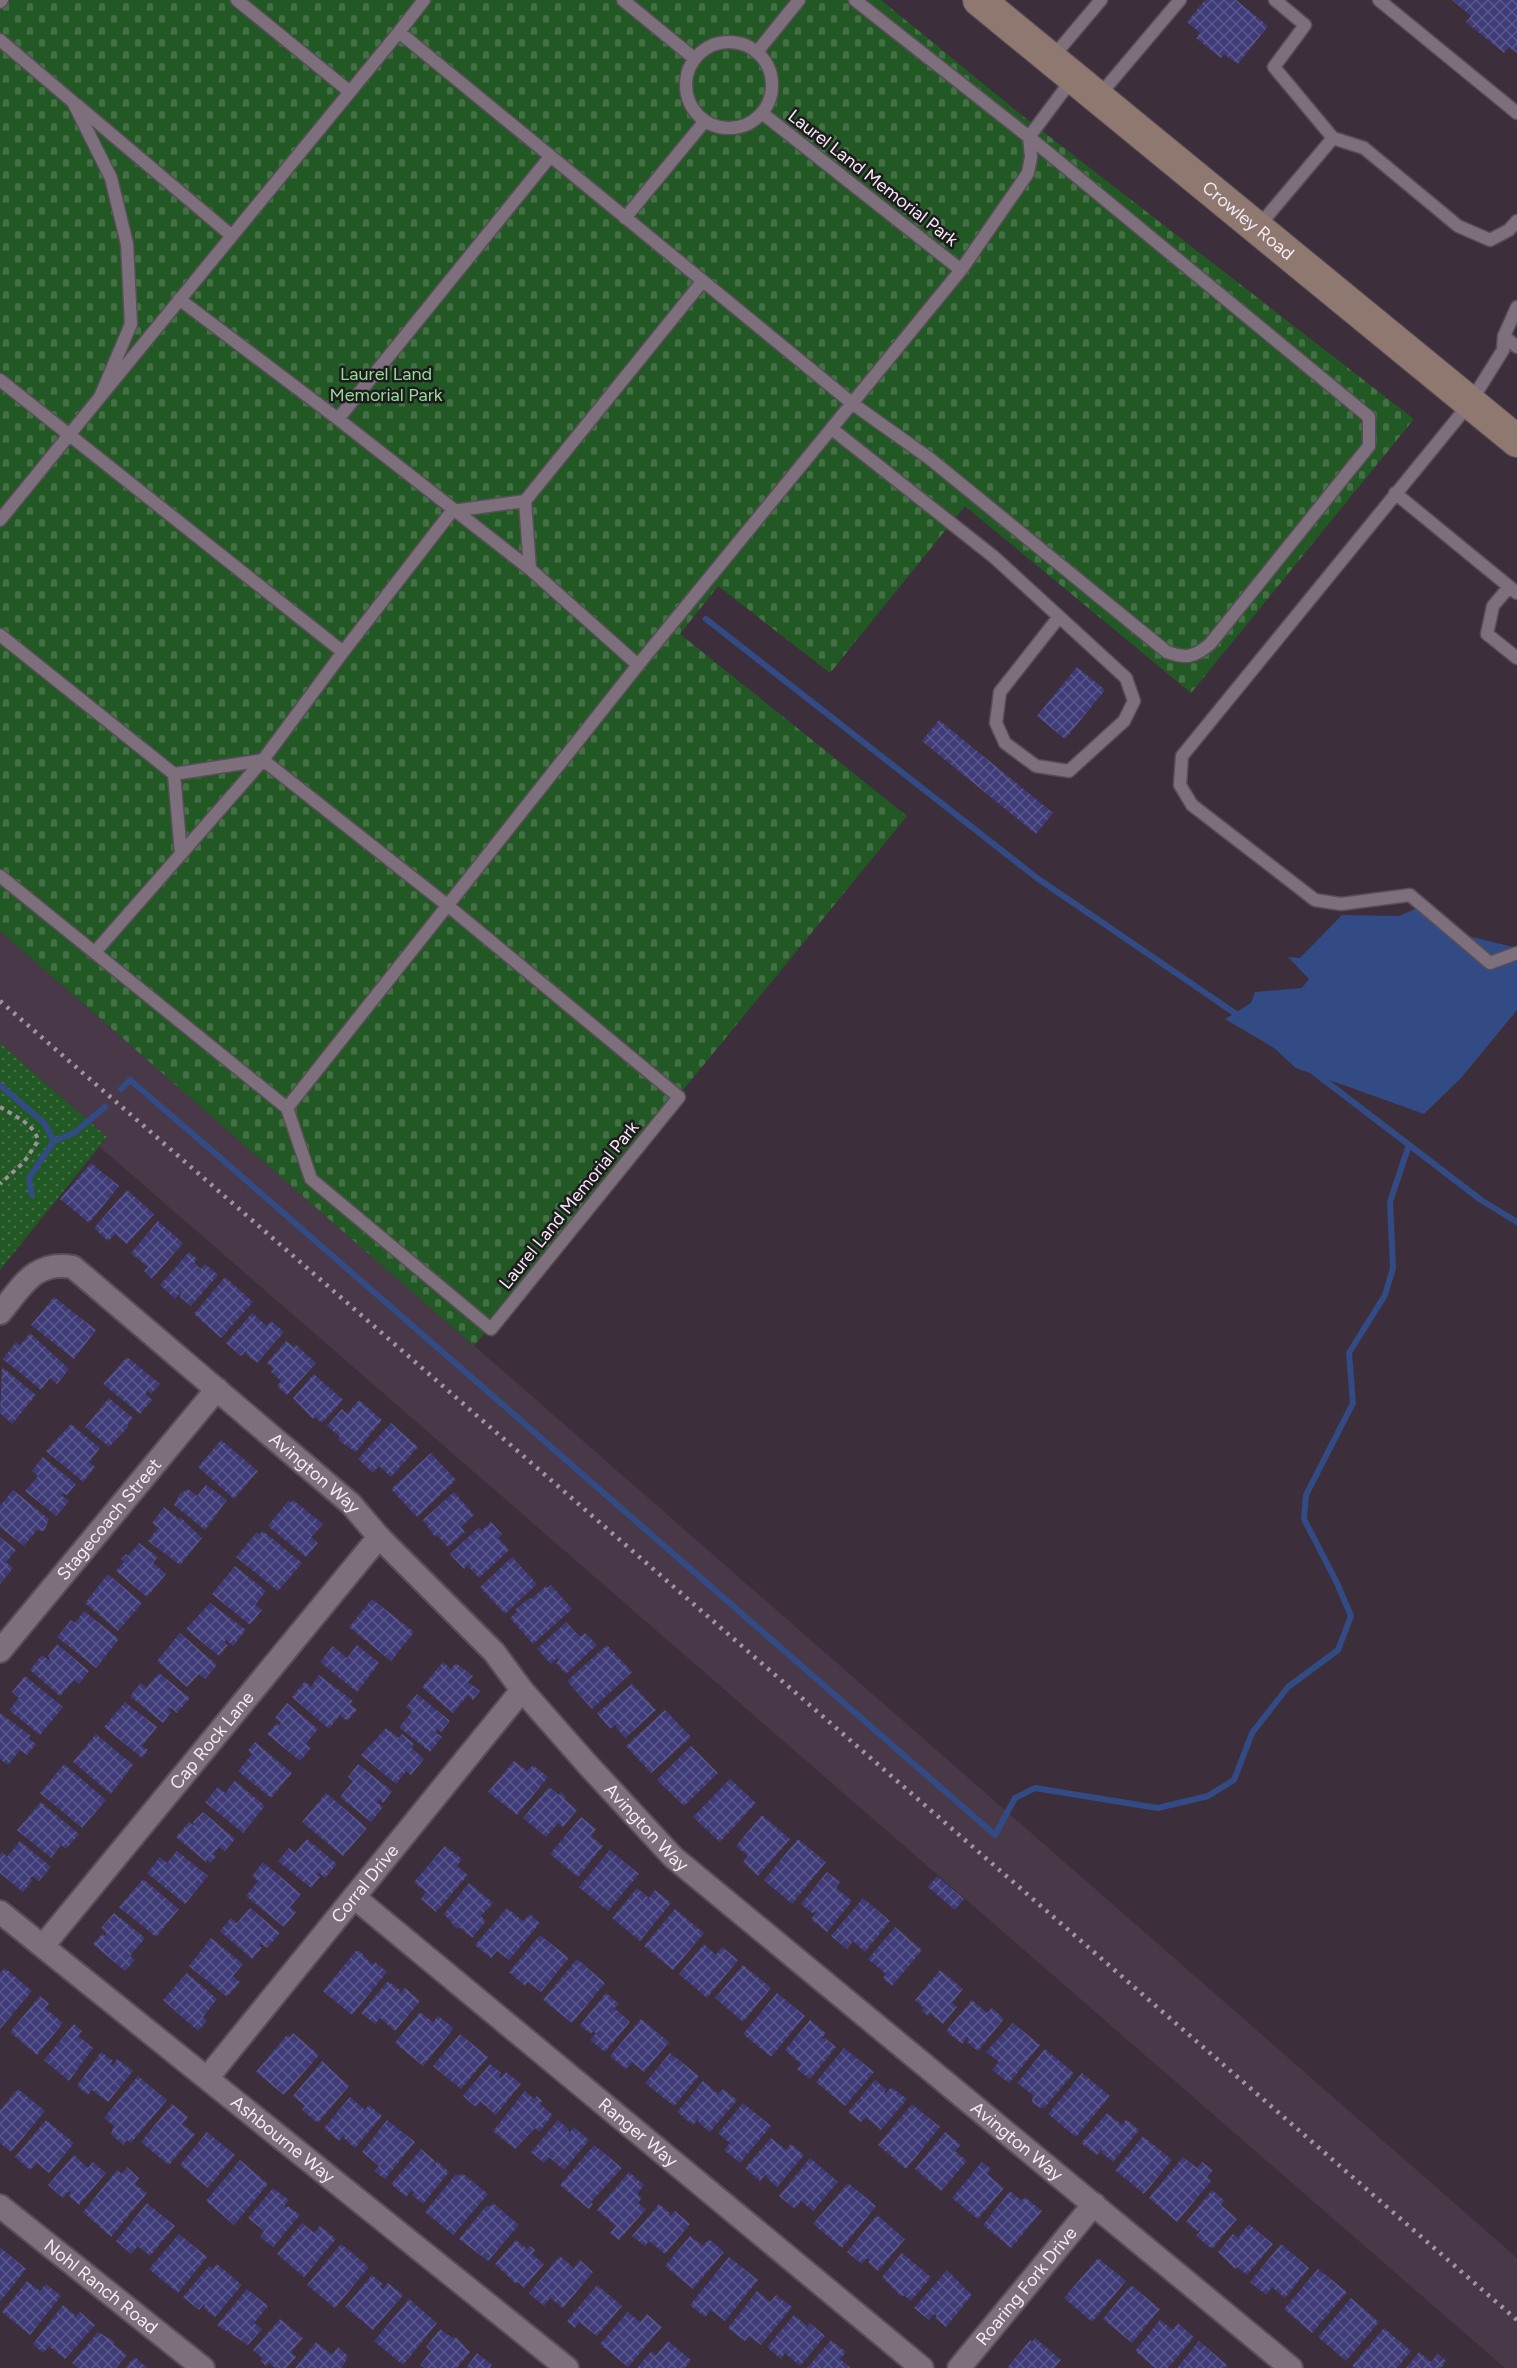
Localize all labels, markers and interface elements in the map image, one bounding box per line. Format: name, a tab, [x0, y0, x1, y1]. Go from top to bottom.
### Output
street label: Laurel Land Memorial Park	[784, 105, 962, 251]
street label: Crowley Road	[1198, 176, 1299, 265]
park label: Laurel Land Memorial Park	[330, 363, 443, 406]
street label: Laurel Land Memorial Park	[495, 1117, 644, 1293]
street label: Avington Way	[265, 1428, 365, 1518]
street label: Stagecoach Street	[52, 1454, 166, 1585]
street label: Cap Rock Lane	[165, 1687, 259, 1794]
street label: Avington Way	[600, 1779, 693, 1876]
street label: Corral Drive	[326, 1840, 403, 1927]
street label: Ashbourne Way	[226, 2091, 340, 2188]
street label: Ranger Way	[594, 2093, 683, 2172]
street label: Avington Way	[966, 2097, 1068, 2186]
street label: Roaring Fork Drive	[971, 2222, 1082, 2350]
street label: Nohl Ranch Road	[40, 2234, 162, 2338]

